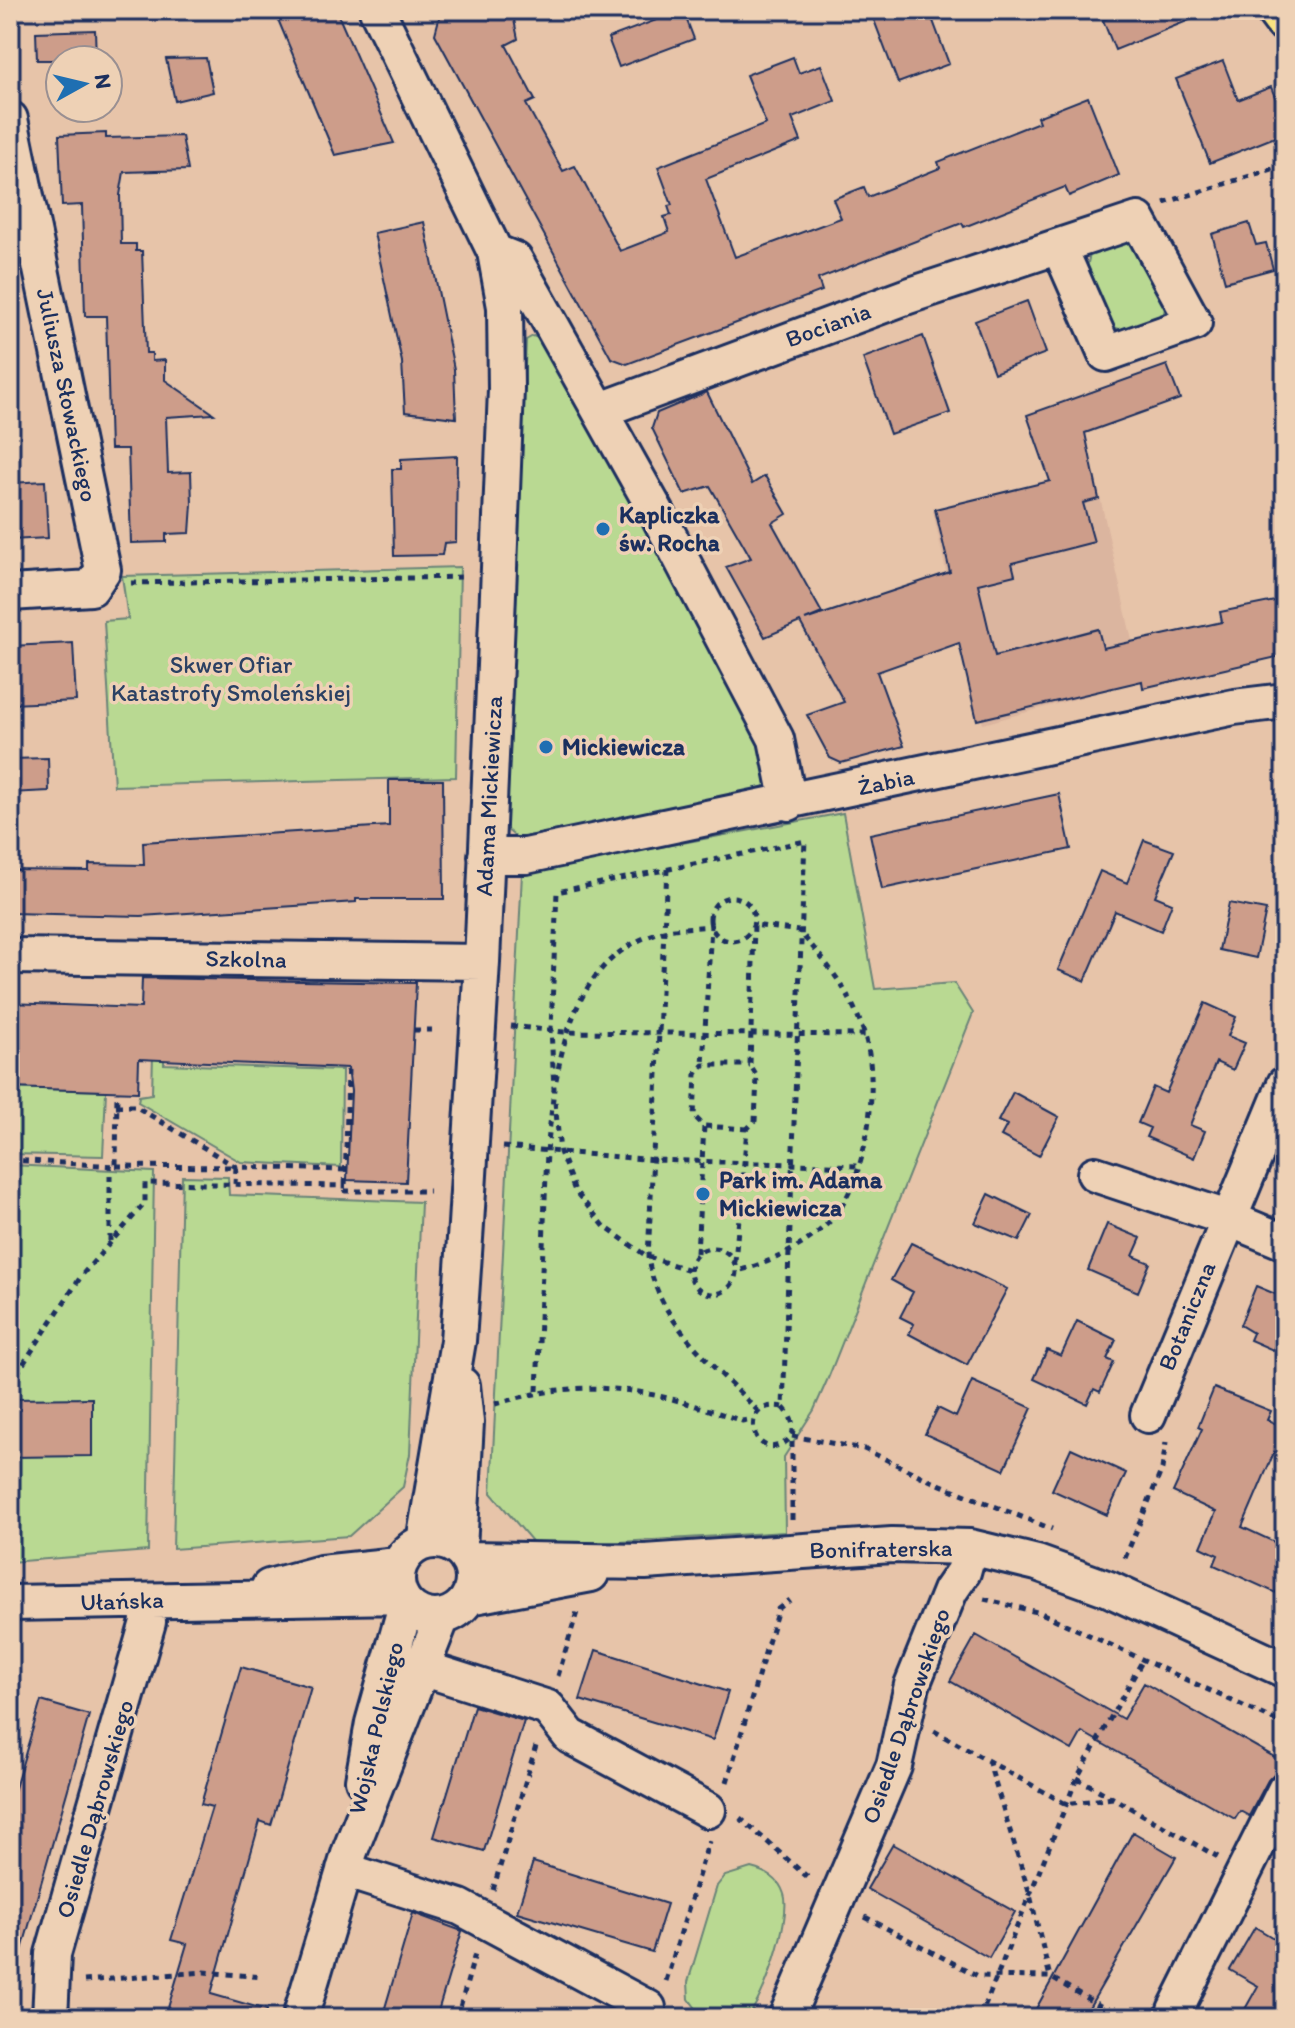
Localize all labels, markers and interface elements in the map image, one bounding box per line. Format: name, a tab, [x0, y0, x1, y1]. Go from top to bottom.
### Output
north arrow	[44, 44, 124, 124]
text: N	[89, 72, 118, 91]
street label: Juliusza Słowackiego	[31, 285, 104, 504]
street label: Bociania	[781, 296, 874, 353]
place label: Kapliczka św. Rocha	[619, 500, 720, 557]
marker: Kapliczka św. Rocha	[594, 520, 612, 538]
park label: Skwer Ofiar Katastrofy Smoleńskiej	[111, 650, 351, 707]
street label: Adama Mickiewicza	[469, 694, 508, 897]
place label: Mickiewicza	[562, 732, 685, 761]
marker: Mickiewicza	[537, 738, 555, 756]
street label: Żabia	[855, 761, 917, 802]
street label: Szkolna	[205, 943, 287, 974]
place label: Park im. Adama Mickiewicza	[719, 1165, 883, 1222]
marker: Park im. Adama Mickiewicza	[694, 1185, 712, 1203]
street label: Botaniczna	[1152, 1257, 1222, 1375]
street label: Bonifraterska	[809, 1533, 953, 1564]
street label: Ułańska	[80, 1585, 164, 1616]
street label: Osiedle Dąbrowskiego	[855, 1604, 956, 1827]
street label: Wojska Polskiego	[342, 1639, 409, 1817]
street label: Osiedle Dąbrowskiego	[49, 1696, 140, 1921]

